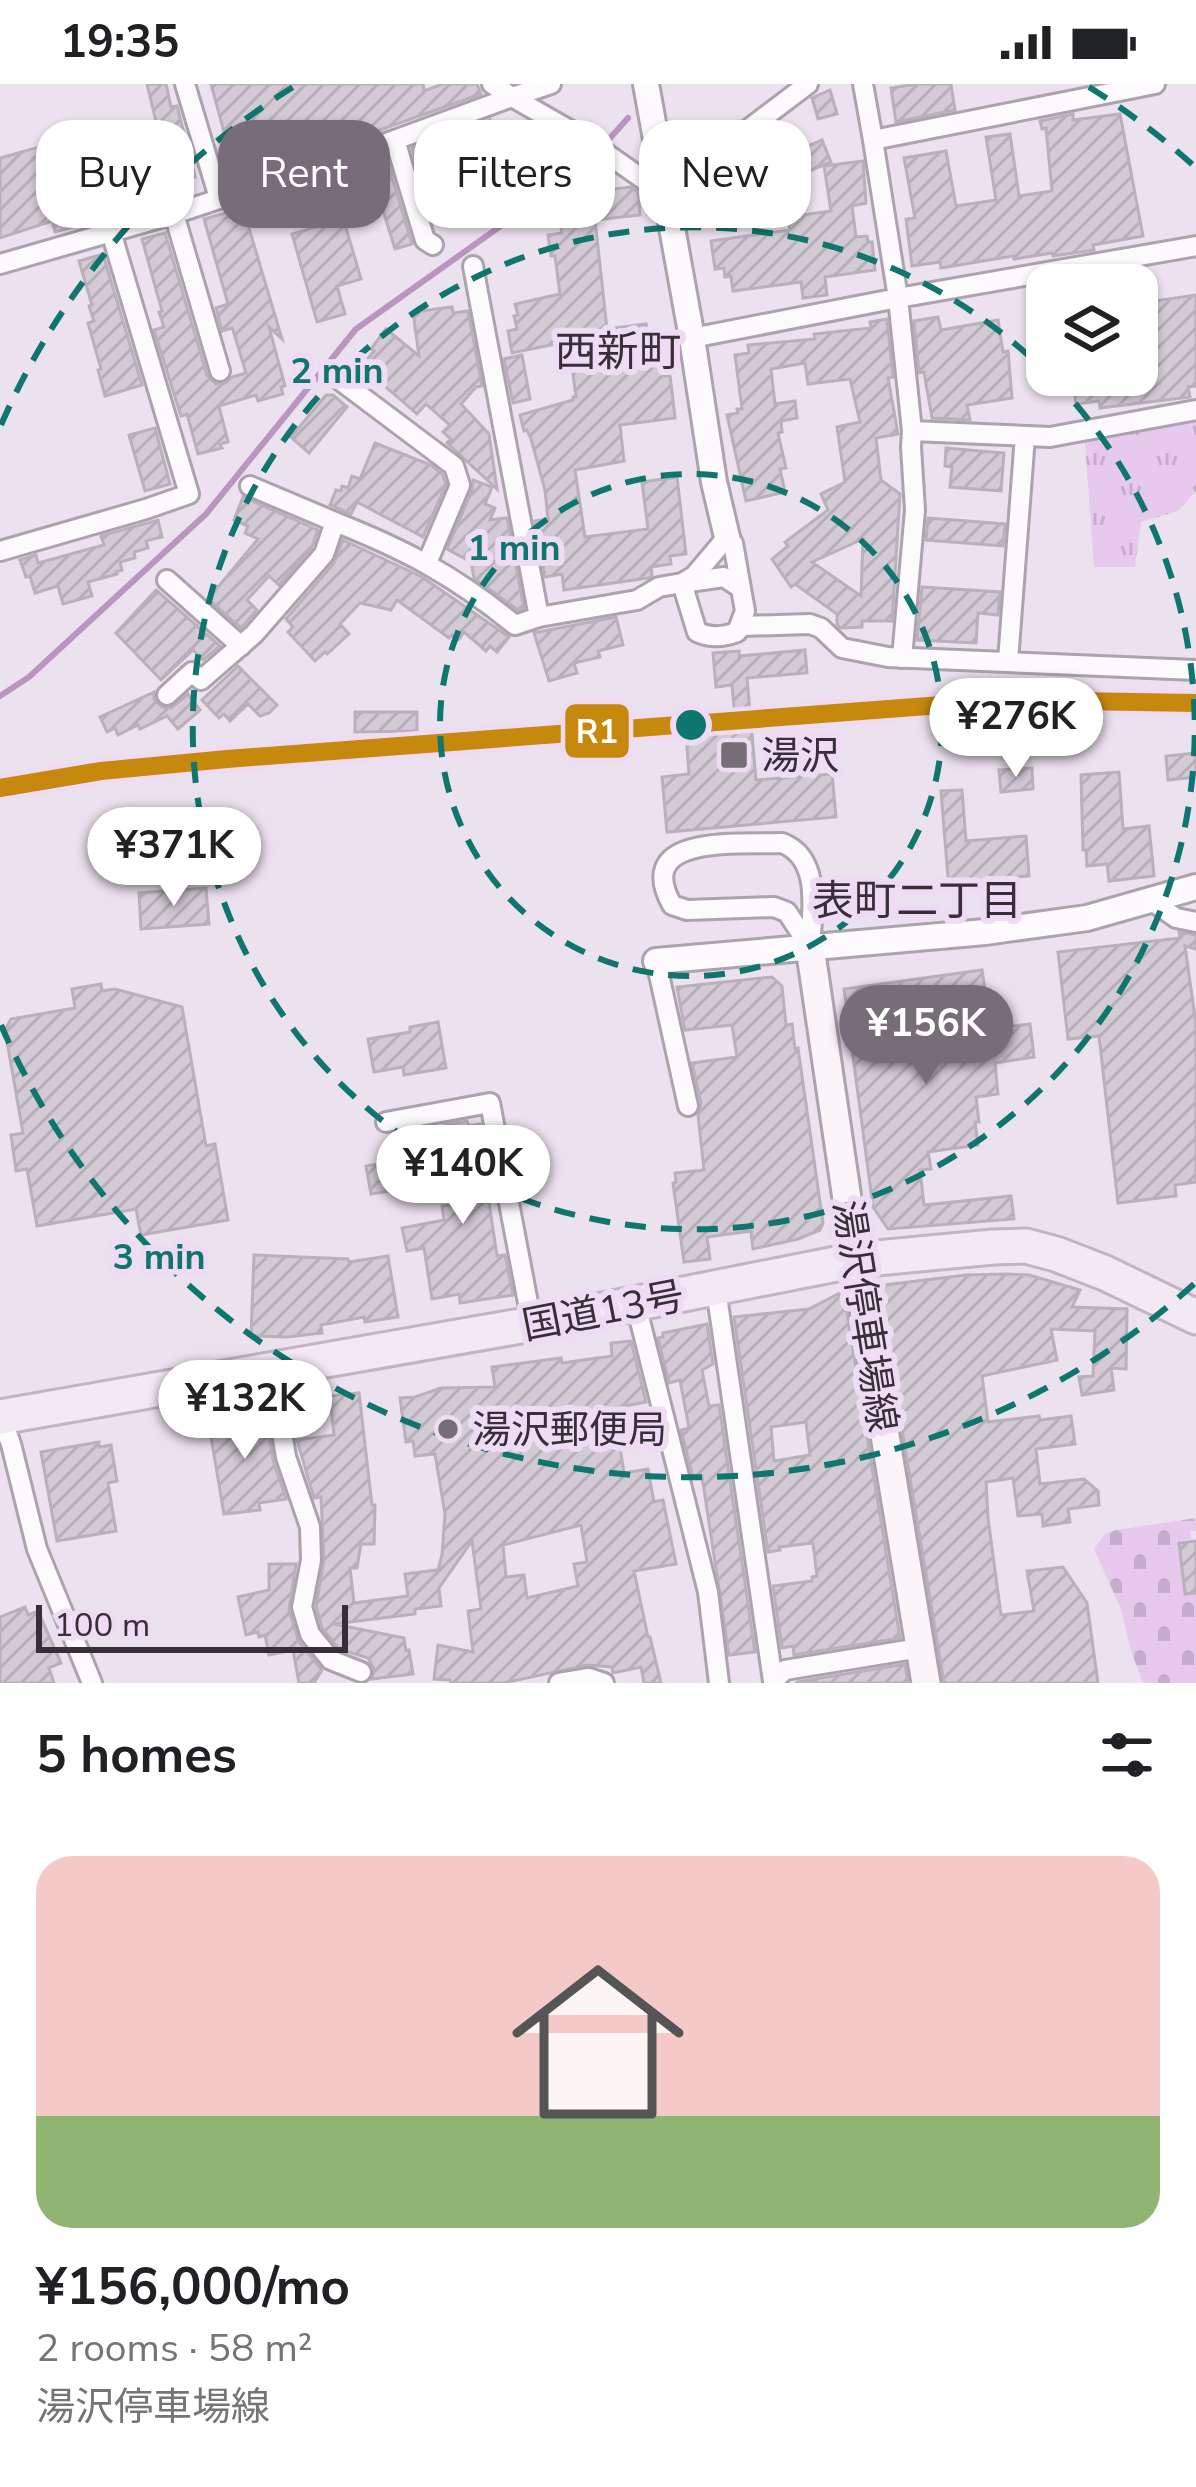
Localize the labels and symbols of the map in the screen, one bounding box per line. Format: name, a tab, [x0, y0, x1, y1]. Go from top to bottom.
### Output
district label: 西新町	[555, 324, 681, 381]
text: 2 min	[290, 347, 384, 396]
text: 1 min	[467, 524, 561, 573]
pin: ¥276K	[932, 678, 1100, 780]
line badge: R1	[563, 702, 631, 760]
centre of rings	[670, 704, 712, 746]
text: R1	[576, 710, 618, 755]
place label: 湯沢	[761, 730, 839, 783]
marker: 湯沢	[718, 739, 750, 771]
pin: ¥371K	[90, 807, 258, 909]
district label: 表町二丁目	[812, 873, 1022, 930]
pin: ¥156K	[842, 985, 1010, 1087]
pin: ¥140K	[379, 1125, 547, 1227]
street label: 湯沢停車場線	[820, 1197, 909, 1436]
text: 3 min	[112, 1233, 206, 1282]
street label: 国道13号	[518, 1270, 689, 1353]
pin: ¥132K	[161, 1360, 329, 1462]
place label: 湯沢郵便局	[472, 1404, 667, 1457]
marker: 湯沢郵便局	[435, 1416, 461, 1442]
scale bar	[36, 1599, 348, 1652]

